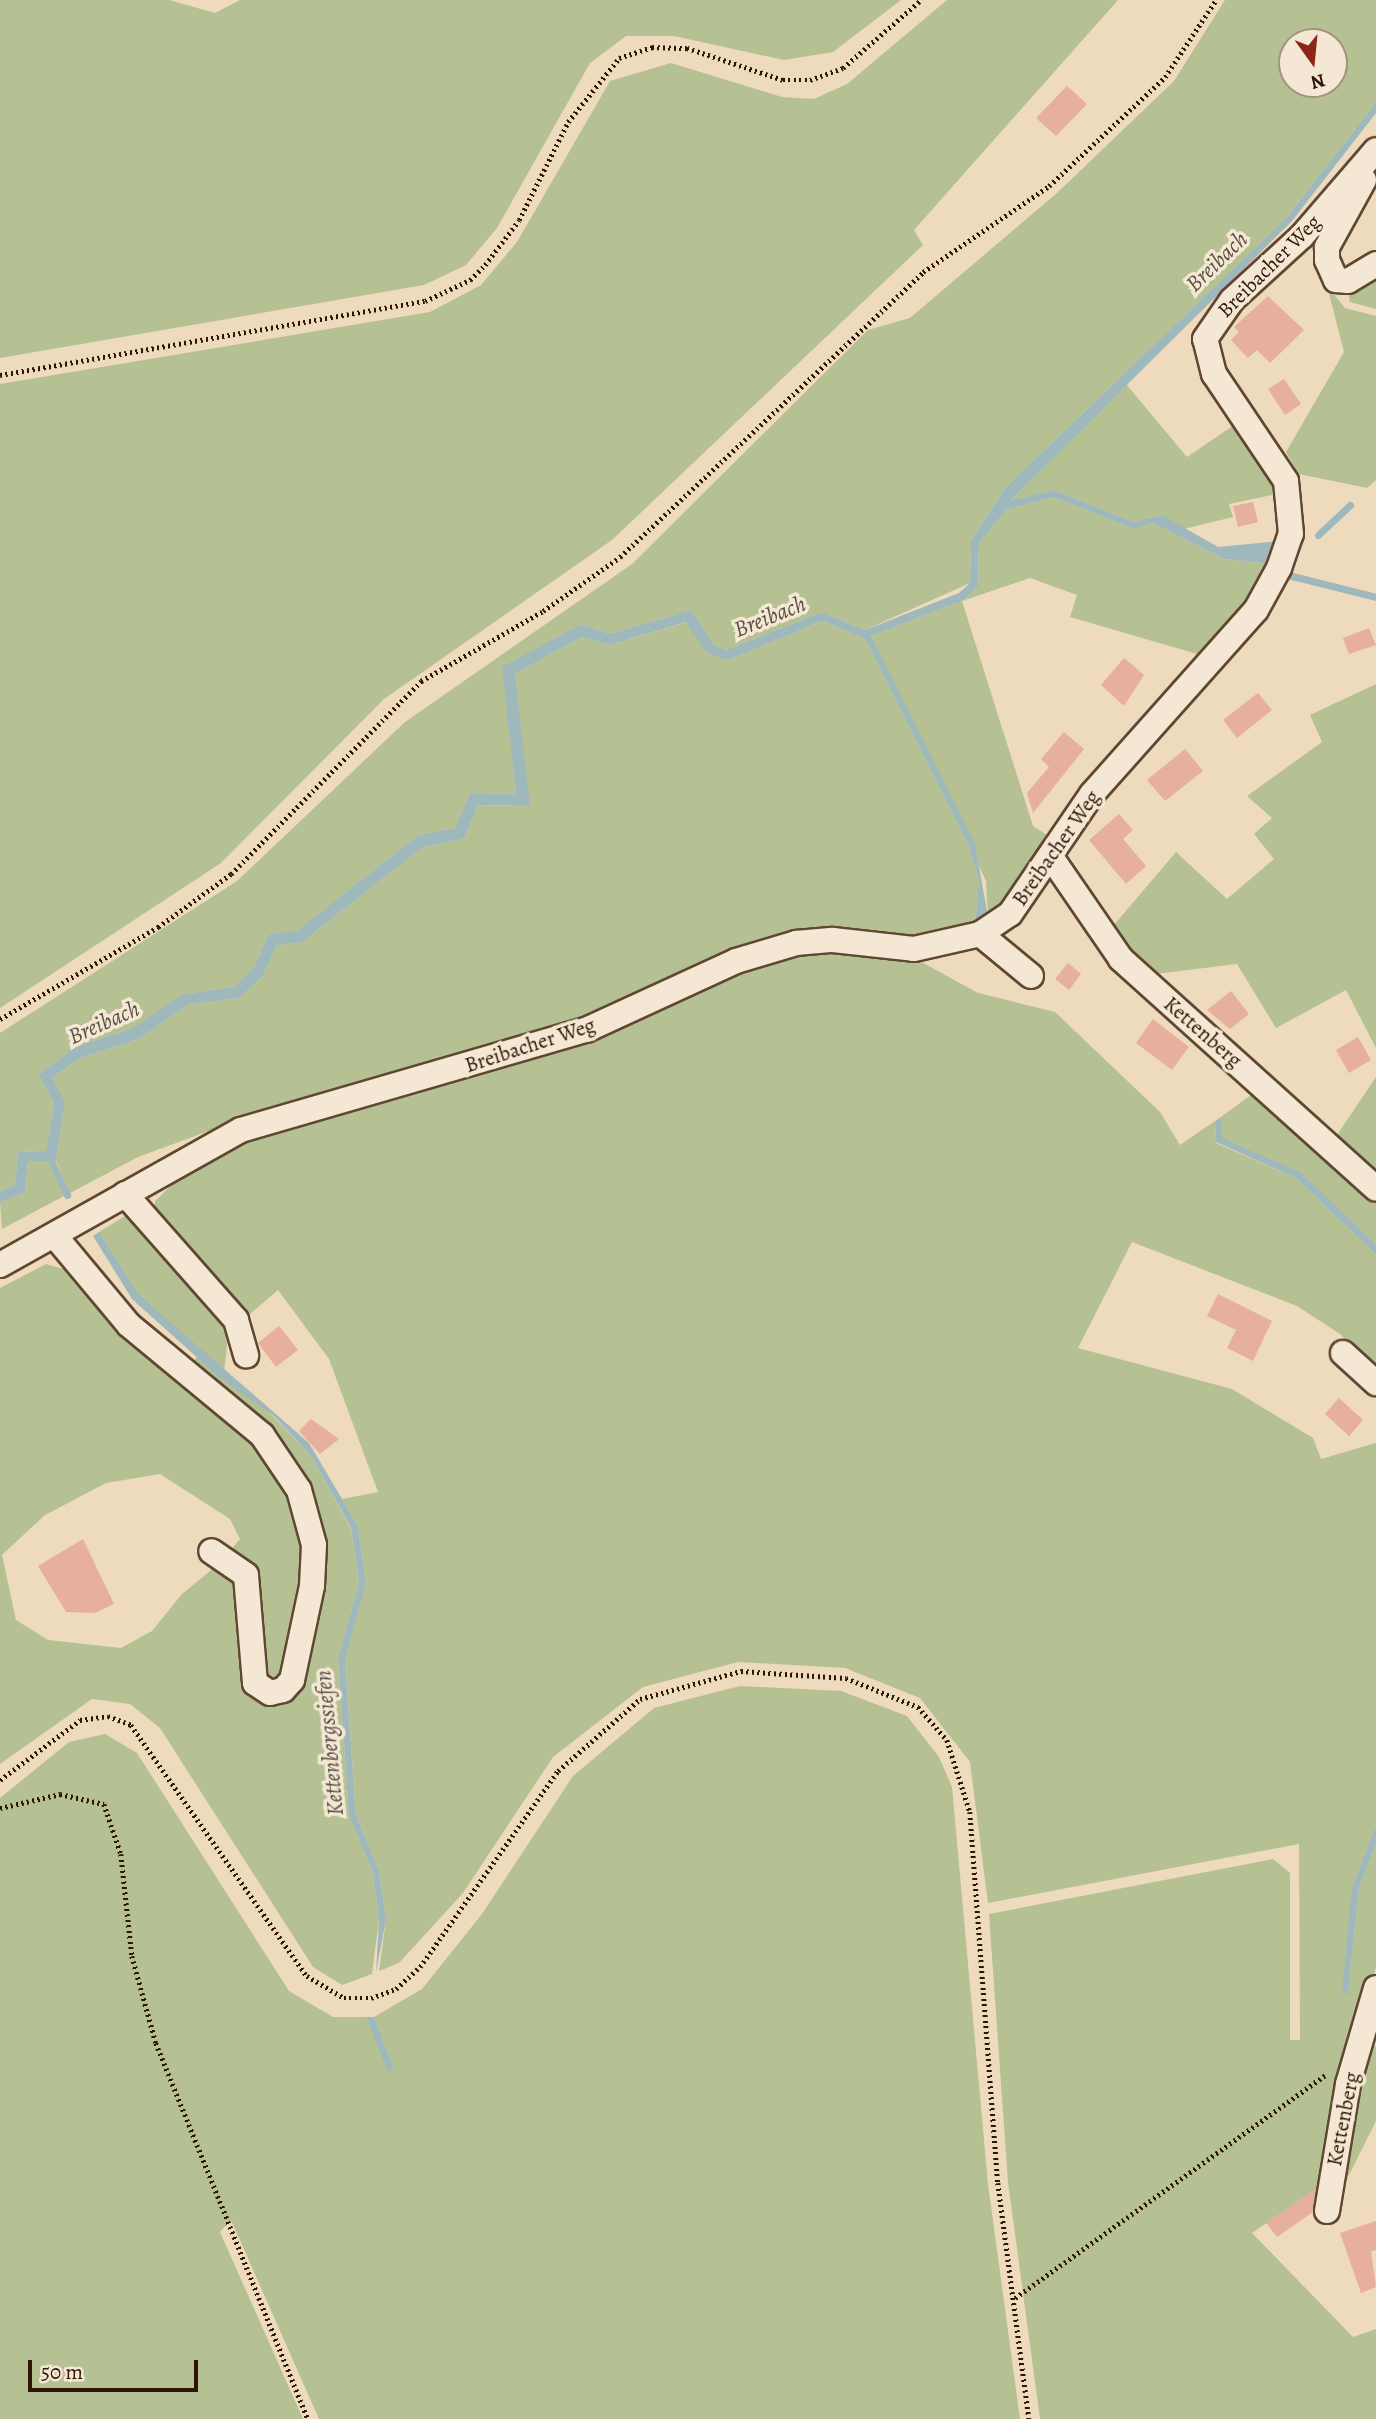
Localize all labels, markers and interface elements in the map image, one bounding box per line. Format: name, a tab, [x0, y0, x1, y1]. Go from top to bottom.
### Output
north arrow	[1278, 28, 1348, 98]
text: N	[1308, 67, 1328, 96]
street label: Breibacher Weg	[1212, 209, 1326, 323]
water label: Breibach	[1180, 226, 1254, 298]
water label: Breibach	[730, 590, 810, 644]
street label: Breibacher Weg	[1007, 785, 1105, 911]
street label: Kettenberg	[1159, 991, 1247, 1073]
water label: Breibach	[64, 995, 144, 1051]
street label: Breibacher Weg	[462, 1012, 598, 1078]
water label: Kettenbergssiefen	[310, 1669, 350, 1817]
street label: Kettenberg	[1322, 2070, 1364, 2168]
scale bar	[32, 2346, 201, 2390]
text: 50 m	[41, 2358, 83, 2386]

